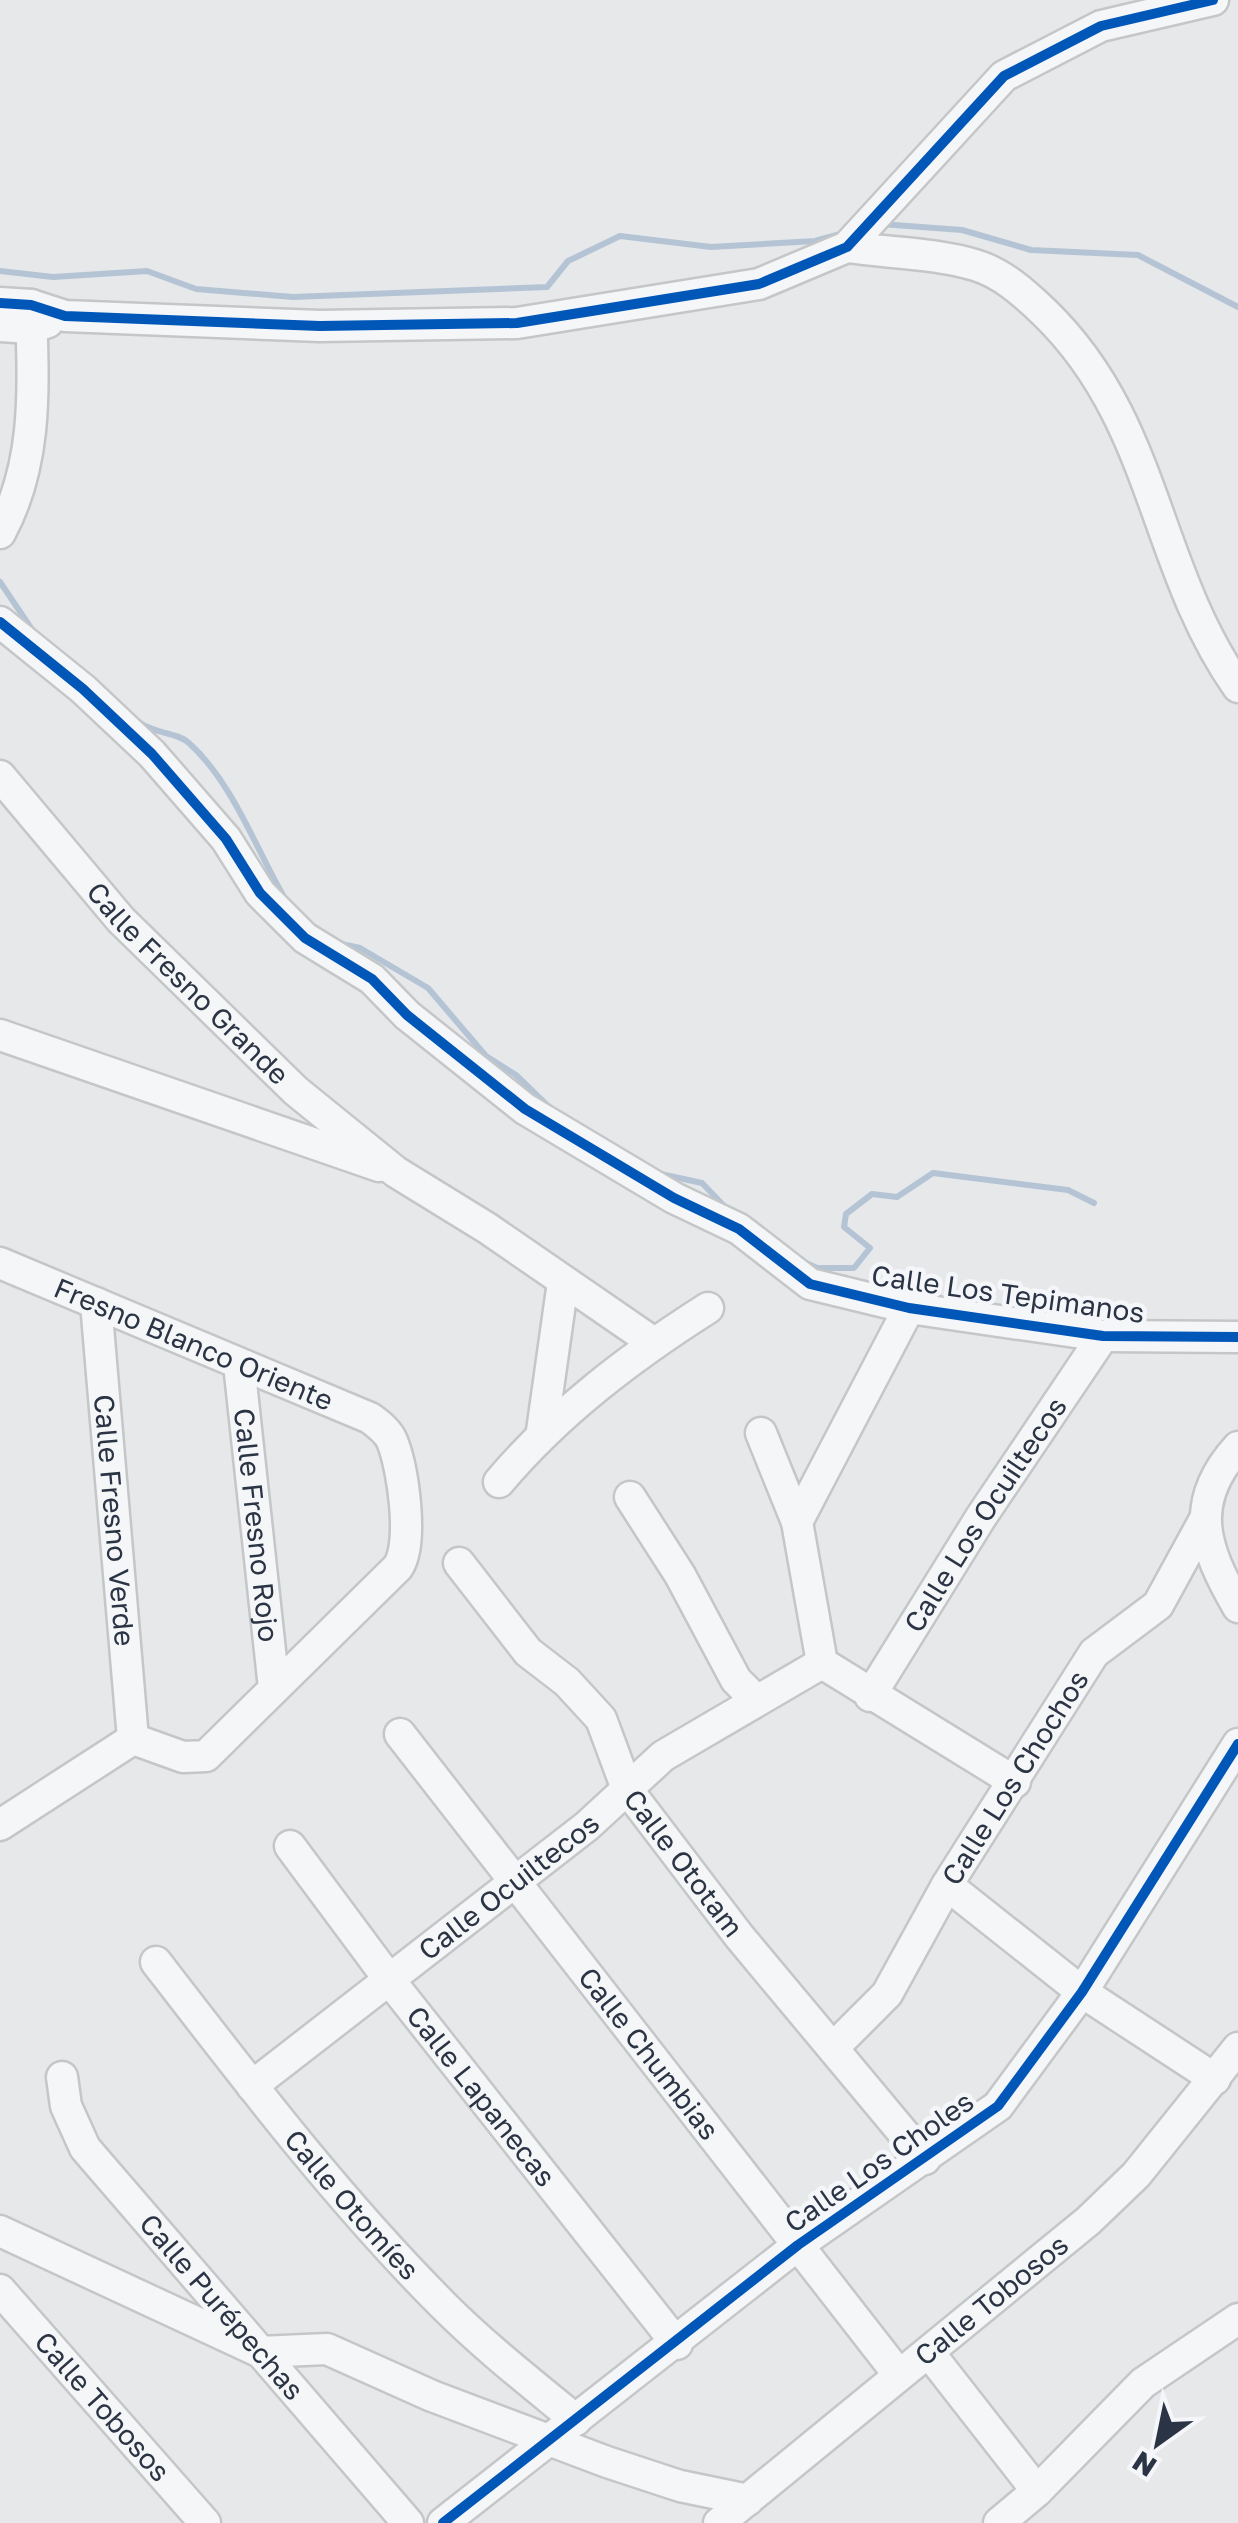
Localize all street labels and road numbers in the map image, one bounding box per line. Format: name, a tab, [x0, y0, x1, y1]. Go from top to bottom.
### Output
street label: Calle Fresno Grande	[80, 875, 296, 1091]
street label: Calle Los Tepimanos	[869, 1258, 1147, 1329]
street label: Fresno Blanco Oriente	[50, 1271, 338, 1417]
street label: Calle Los Ocuiltecos	[897, 1391, 1073, 1638]
street label: Calle Fresno Verde	[88, 1393, 142, 1647]
street label: Calle Fresno Rojo	[228, 1406, 286, 1644]
street label: Calle Los Chochos	[935, 1664, 1095, 1891]
street label: Calle Ototam	[617, 1783, 750, 1943]
street label: Calle Ocuiltecos	[412, 1806, 606, 1967]
street label: Calle Chumbias	[572, 1961, 726, 2146]
street label: Calle Lapanecas	[400, 1999, 563, 2193]
street label: Calle Los Choles	[778, 2084, 979, 2239]
street label: Calle Otomíes	[278, 2123, 426, 2286]
street label: Calle Purépechas	[133, 2207, 311, 2406]
street label: Calle Tobosos	[908, 2227, 1074, 2372]
street label: Calle Tobosos	[28, 2325, 177, 2488]

